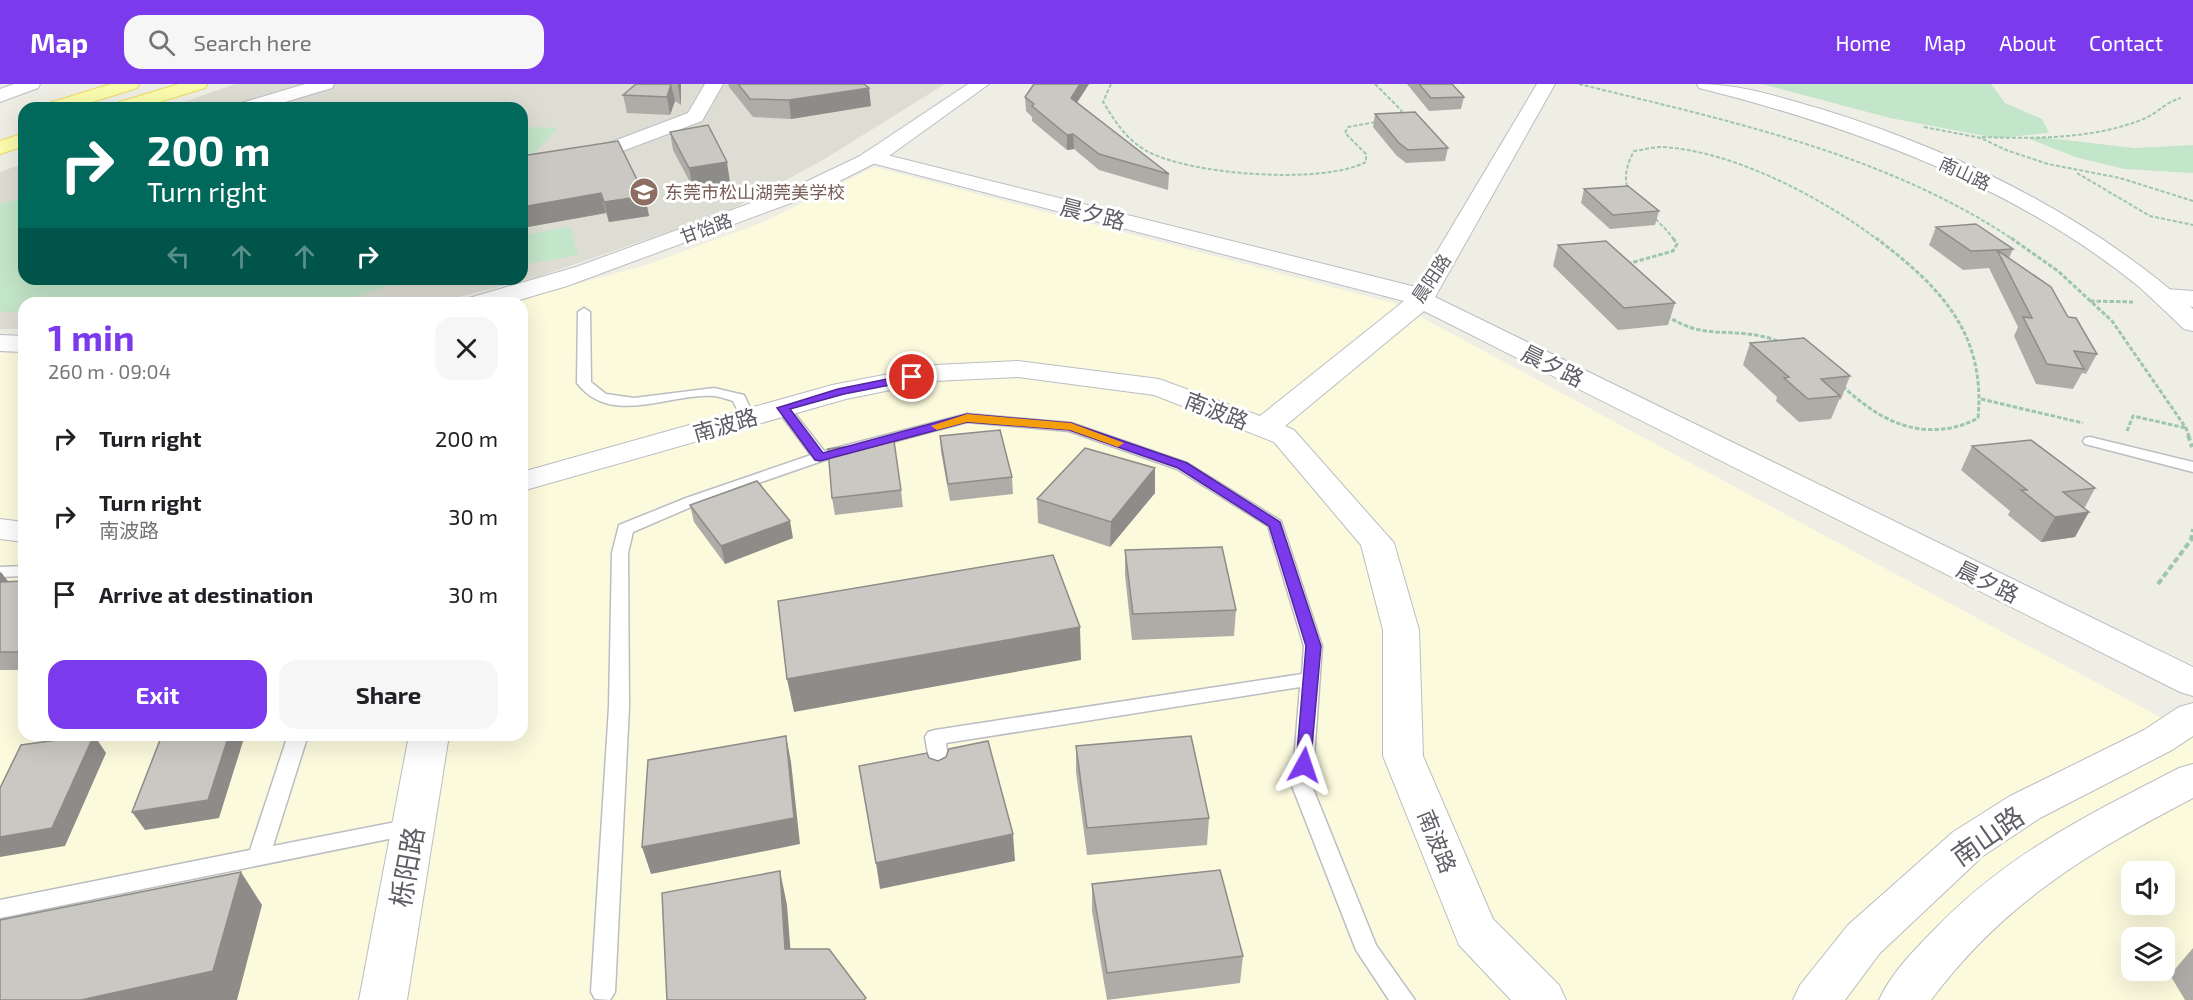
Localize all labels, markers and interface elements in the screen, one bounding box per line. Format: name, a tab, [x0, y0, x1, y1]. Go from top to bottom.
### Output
search box	[124, 15, 544, 69]
text: Map	[30, 25, 88, 59]
icon: search	[145, 26, 178, 59]
text: Search here	[193, 29, 312, 55]
text: Home	[1835, 30, 1891, 55]
text: Map	[1924, 30, 1966, 55]
text: About	[1999, 30, 2056, 55]
text: Contact	[2089, 30, 2163, 55]
text: 200 m	[147, 124, 270, 174]
icon: right	[48, 126, 126, 204]
street label: 南山路	[1936, 152, 1994, 194]
text: Turn right	[147, 175, 267, 207]
school or university icon: 东莞市松山湖莞美学校	[628, 176, 660, 208]
place label: 东莞市松山湖莞美学校	[665, 181, 845, 203]
street label: 晨夕路	[1058, 192, 1128, 234]
street label: 甘饴路	[677, 208, 735, 248]
icon: left	[162, 240, 195, 273]
icon: ahead	[225, 240, 258, 273]
icon: ahead	[288, 240, 321, 273]
icon: right	[351, 240, 384, 273]
street label: 晨阳路	[1407, 249, 1455, 307]
text: 1 min	[48, 315, 135, 358]
button: close	[435, 317, 498, 380]
street label: 晨夕路	[1518, 339, 1588, 391]
pin	[886, 351, 937, 402]
text: 260 m · 09:04	[48, 359, 171, 383]
icon: arrive	[895, 360, 928, 393]
street label: 南波路	[1182, 386, 1252, 434]
street label: 南波路	[690, 402, 760, 446]
icon: right	[48, 422, 81, 455]
text: Turn right	[99, 425, 201, 451]
text: 200 m	[435, 425, 498, 451]
text: Turn right	[99, 489, 201, 515]
icon: right	[48, 500, 81, 533]
text: 30 m	[448, 503, 498, 529]
text: 南波路	[99, 518, 159, 542]
street label: 晨夕路	[1953, 555, 2023, 607]
icon: arrive	[48, 578, 81, 611]
text: Arrive at destination	[99, 581, 313, 607]
text: 30 m	[448, 581, 498, 607]
button: Exit	[48, 660, 267, 729]
button: Share	[279, 660, 498, 729]
position arrow	[1272, 733, 1336, 797]
street label: 南山路	[1945, 799, 2029, 871]
street label: 南波路	[1414, 806, 1462, 876]
street label: 栎阳路	[383, 824, 429, 910]
map controls	[2121, 861, 2175, 981]
button: sound	[2121, 861, 2175, 915]
button: layers	[2121, 927, 2175, 981]

